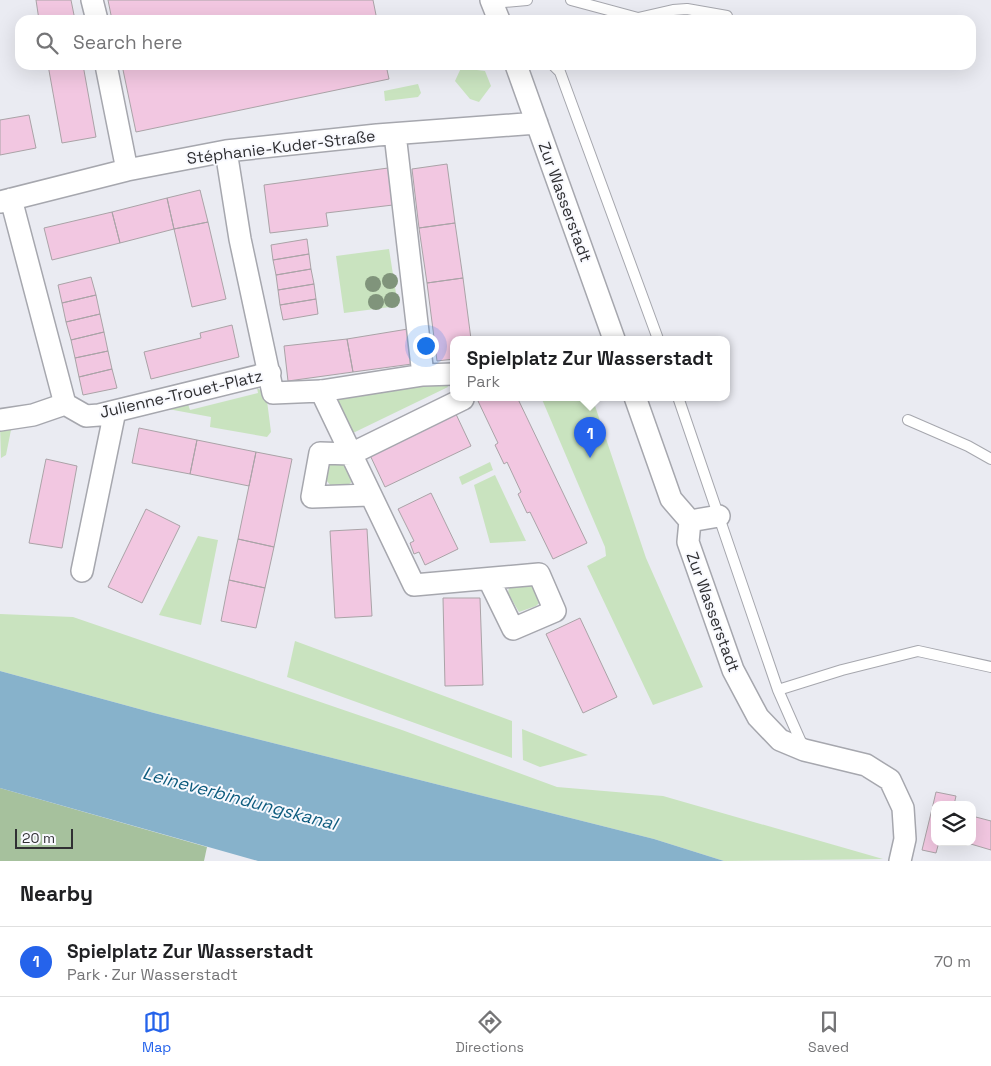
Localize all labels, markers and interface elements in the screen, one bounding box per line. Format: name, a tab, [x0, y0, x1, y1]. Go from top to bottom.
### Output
search box	[15, 15, 976, 70]
icon: search	[33, 29, 61, 57]
text: Search here	[73, 30, 183, 55]
street label: Stéphanie-Kuder-Straße	[185, 125, 377, 169]
street label: Zur Wasserstadt	[534, 139, 596, 265]
your location	[413, 333, 439, 359]
popup	[450, 336, 730, 401]
text: Spielplatz Zur Wasserstadt	[467, 346, 713, 371]
street label: Julienne-Trouet-Platz	[98, 365, 264, 423]
text: Park	[467, 371, 500, 392]
pin: 1	[574, 417, 606, 458]
street label: Zur Wasserstadt	[682, 549, 744, 675]
water label: Leineverbindungskanal	[140, 761, 342, 836]
map controls	[931, 801, 976, 846]
button: layers	[931, 801, 976, 846]
scale bar	[15, 826, 72, 849]
text: 20 m	[22, 829, 55, 847]
text: Nearby	[20, 880, 93, 907]
text: Spielplatz Zur Wasserstadt	[67, 939, 313, 964]
text: 1	[32, 951, 40, 972]
text: 70 m	[934, 951, 971, 972]
text: Park · Zur Wasserstadt	[67, 964, 238, 985]
tab: Map	[142, 1008, 171, 1056]
tab: Directions	[455, 1008, 524, 1056]
tab: Saved	[808, 1008, 849, 1056]

